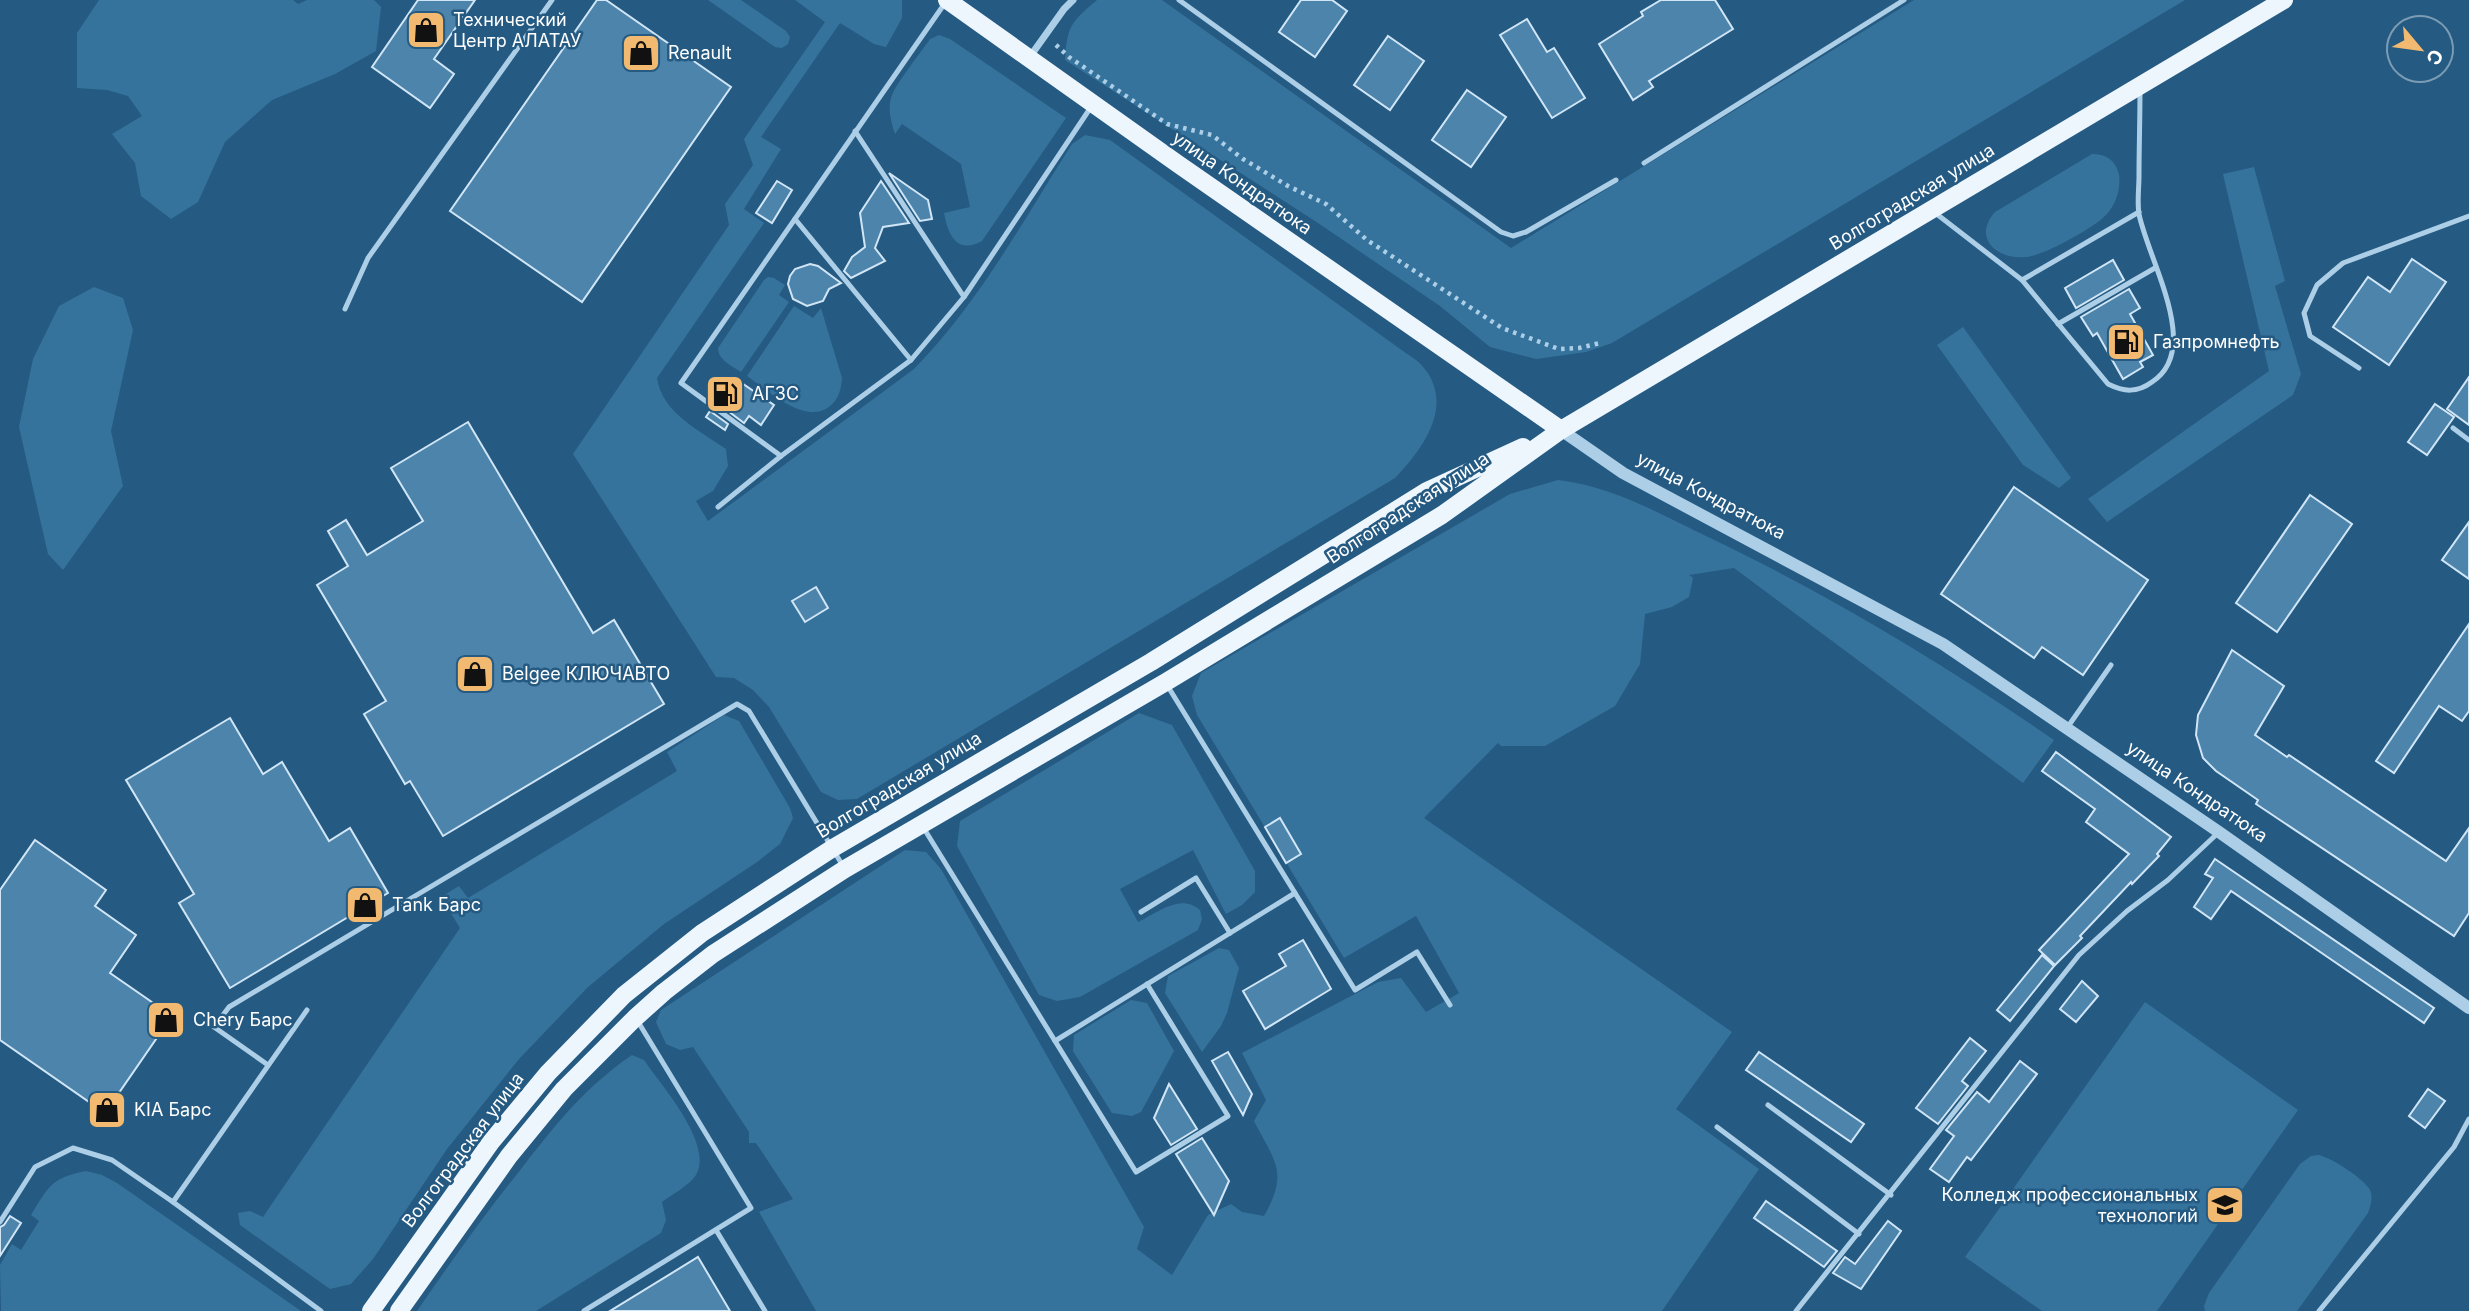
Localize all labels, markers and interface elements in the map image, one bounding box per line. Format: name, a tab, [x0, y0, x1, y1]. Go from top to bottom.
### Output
shop icon: Технический Центр АЛАТАУ	[405, 9, 447, 51]
place label: Технический Центр АЛАТАУ	[453, 9, 581, 51]
north arrow	[2385, 14, 2455, 84]
shop icon: Renault	[620, 32, 662, 74]
place label: Renault	[668, 42, 732, 63]
text: С	[2421, 45, 2448, 69]
street label: улица Кондратюка	[1169, 127, 1316, 239]
street label: Волгоградская улица	[1826, 139, 1998, 254]
fuel station icon: Газпромнефть	[2105, 321, 2147, 363]
place label: Газпромнефть	[2153, 331, 2280, 352]
fuel station icon: АГЗС	[704, 373, 746, 415]
place label: АГЗС	[752, 383, 799, 404]
street label: Волгоградская улица	[1323, 447, 1492, 568]
street label: улица Кондратюка	[1633, 447, 1789, 544]
shop icon: Belgee КЛЮЧАВТО	[454, 653, 496, 695]
place label: Belgee КЛЮЧАВТО	[502, 663, 670, 684]
street label: Волгоградская улица	[813, 727, 985, 842]
street label: улица Кондратюка	[2123, 737, 2272, 847]
shop icon: Tank Барс	[344, 884, 386, 926]
place label: Tank Барс	[392, 894, 481, 915]
shop icon: Chery Барс	[145, 999, 187, 1041]
place label: Chery Барс	[193, 1009, 293, 1030]
street label: Волгоградская улица	[398, 1068, 528, 1231]
shop icon: KIA Барс	[86, 1089, 128, 1131]
place label: KIA Барс	[134, 1099, 211, 1120]
place label: Колледж профессиональных технологий	[1941, 1184, 2198, 1226]
school or university icon: Колледж профессиональных технологий	[2204, 1184, 2246, 1226]

